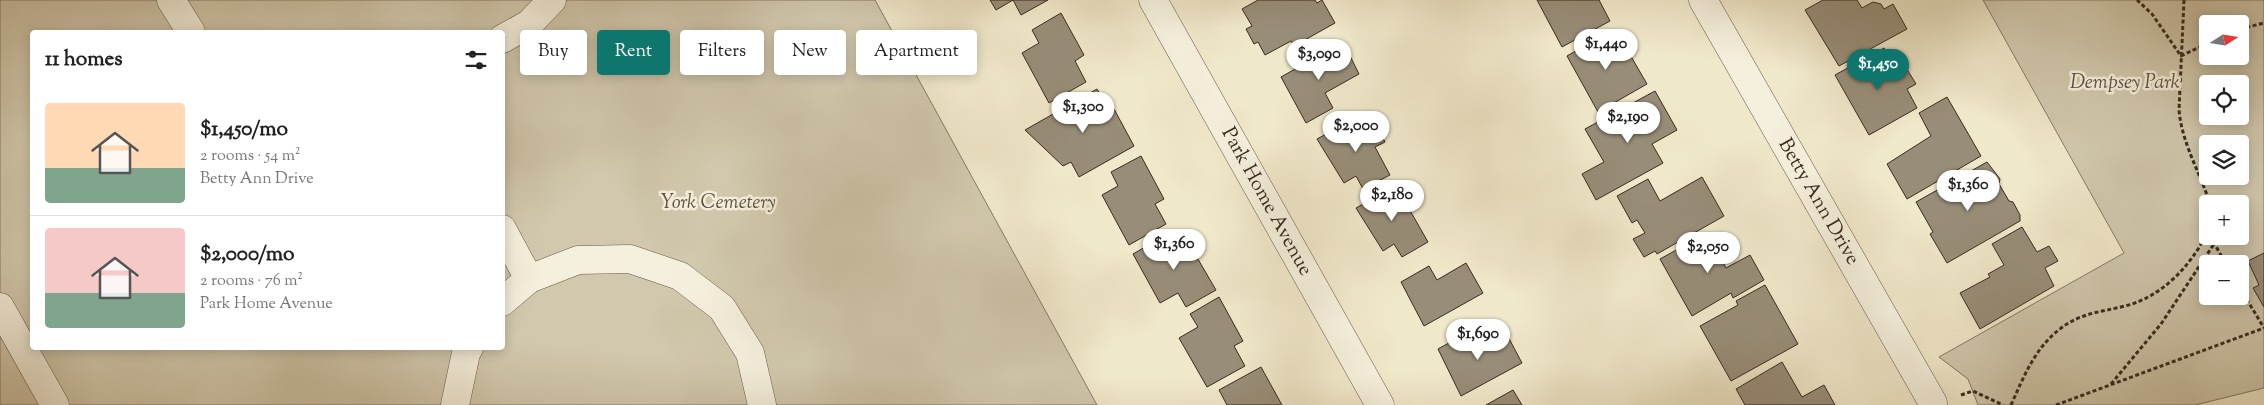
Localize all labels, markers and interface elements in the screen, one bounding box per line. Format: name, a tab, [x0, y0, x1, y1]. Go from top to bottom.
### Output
north arrow	[2199, 15, 2249, 65]
map controls	[2199, 15, 2249, 305]
pin: $1,440	[1565, 28, 1647, 71]
chip: Buy	[520, 30, 587, 75]
chip: Rent	[597, 30, 670, 75]
chip: Filters	[680, 30, 764, 75]
chip: New	[774, 30, 846, 75]
chip: Apartment	[856, 30, 977, 75]
text: $1,440	[1585, 33, 1627, 56]
pin: $3,090	[1278, 38, 1360, 81]
text: $3,090	[1297, 43, 1341, 66]
text: 11 homes	[45, 45, 123, 75]
icon: filters	[462, 46, 490, 74]
pin: $1,450	[1837, 48, 1919, 91]
text: $1,450	[1858, 53, 1898, 76]
park label: Dempsey Park	[2070, 69, 2180, 98]
button: locate	[2199, 75, 2249, 125]
pin: $1,300	[1042, 92, 1124, 134]
text: $1,300	[1062, 96, 1104, 119]
pin: $2,190	[1587, 102, 1669, 144]
text: $2,190	[1607, 106, 1649, 129]
pin: $2,000	[1315, 110, 1397, 153]
text: $1,450/mo	[200, 115, 288, 145]
text: $2,000	[1334, 115, 1378, 138]
street label: Park Home Avenue	[1213, 122, 1319, 282]
icon: home	[85, 123, 145, 183]
street label: Betty Ann Drive	[1770, 133, 1866, 271]
button: layers	[2199, 135, 2249, 185]
text: 2 rooms · 54 m²	[200, 145, 300, 168]
text: Betty Ann Drive	[200, 168, 314, 191]
pin: $1,360	[1927, 170, 2009, 212]
text: $1,360	[1948, 174, 1988, 197]
pin: $2,180	[1351, 180, 1433, 222]
text: $2,180	[1371, 184, 1413, 207]
park label: York Cemetery	[660, 189, 776, 218]
button: +	[2199, 195, 2249, 245]
pin: $1,360	[1133, 228, 1215, 271]
pin: $2,050	[1667, 232, 1749, 274]
text: $1,360	[1154, 233, 1194, 256]
text: $2,050	[1687, 236, 1729, 259]
text: $2,000/mo	[200, 240, 295, 270]
icon: home	[85, 248, 145, 308]
button: −	[2199, 255, 2249, 305]
text: 2 rooms · 76 m²	[200, 270, 303, 293]
text: Park Home Avenue	[200, 293, 333, 316]
pin: $1,690	[1437, 318, 1519, 361]
text: $1,690	[1457, 323, 1499, 346]

